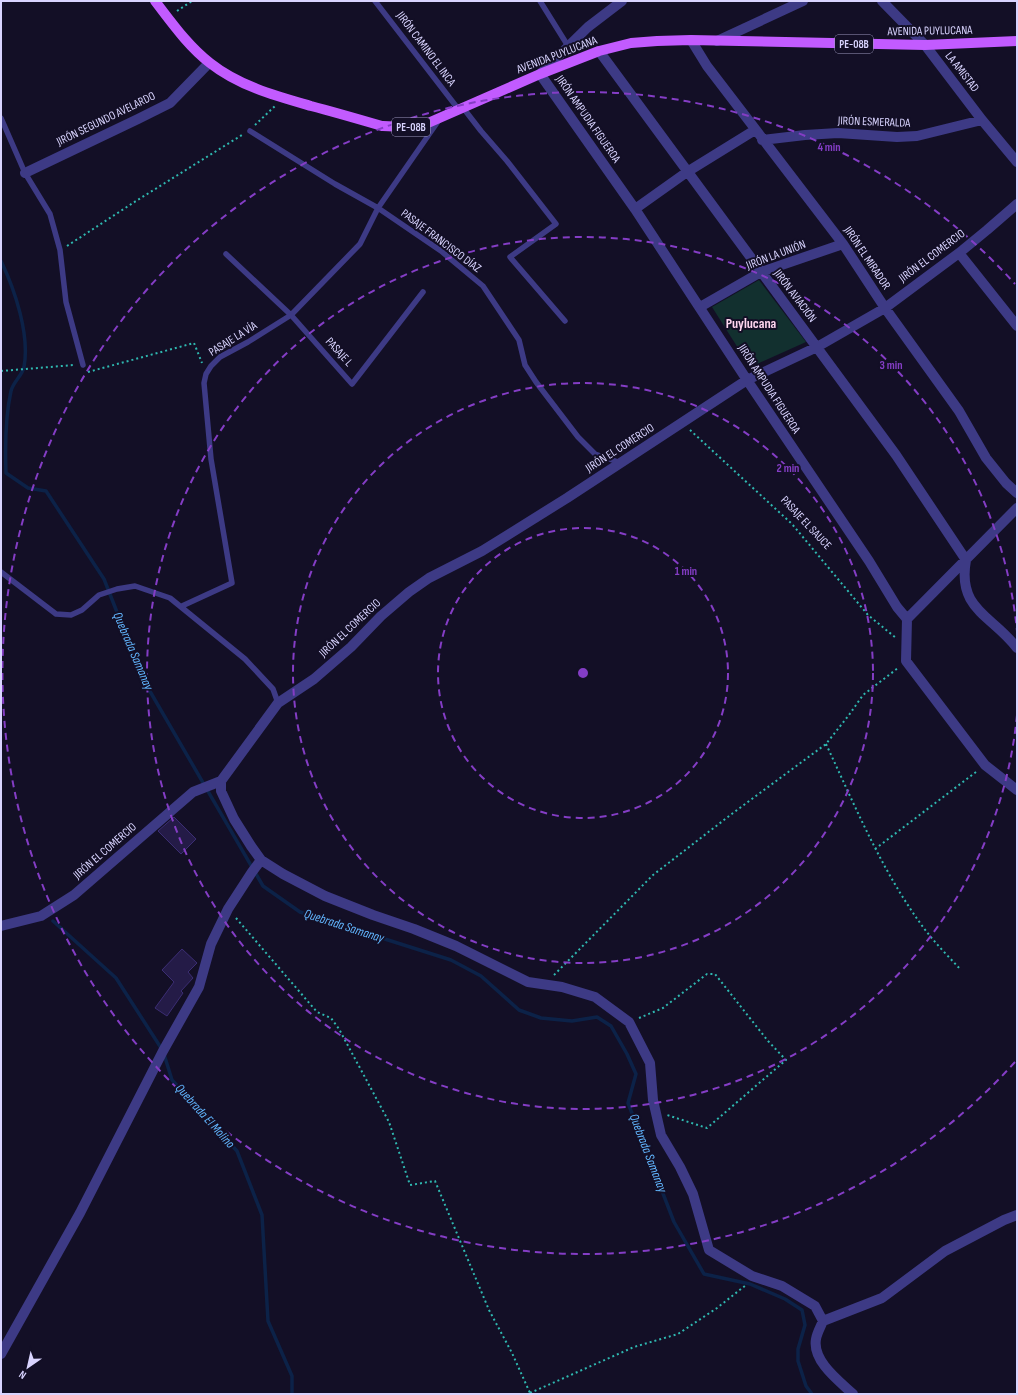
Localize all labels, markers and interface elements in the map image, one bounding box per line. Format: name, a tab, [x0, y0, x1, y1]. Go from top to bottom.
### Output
street label: JIRÓN CAMINO EL INCA	[392, 8, 459, 90]
street label: AVENIDA PUYLUCANA	[886, 23, 973, 39]
street label: AVENIDA PUYLUCANA	[514, 32, 600, 78]
road number: PE-08B	[835, 35, 873, 53]
street label: LA AMISTAD	[942, 49, 982, 95]
street label: JIRÓN AMPUDIA FIGUEROA	[552, 72, 624, 166]
street label: JIRÓN SEGUNDO AVELARDO	[53, 89, 158, 150]
street label: JIRÓN ESMERALDA	[837, 113, 911, 131]
road number: PE-08B	[392, 118, 430, 136]
text: 4 min	[817, 140, 841, 155]
street label: PASAJE FRANCISCO DÍAZ	[398, 206, 484, 276]
street label: JIRÓN EL MIRADOR	[840, 223, 894, 293]
street label: JIRÓN EL COMERCIO	[895, 226, 968, 286]
street label: JIRÓN LA UNIÓN	[743, 237, 808, 274]
street label: JIRÓN AVIACIÓN	[770, 266, 820, 325]
district label: Puylucana	[726, 315, 777, 332]
street label: PASAJE LA VÍA	[206, 318, 261, 360]
street label: PASAJE L	[322, 334, 356, 370]
street label: JIRÓN AMPUDIA FIGUEROA	[734, 341, 804, 437]
text: 3 min	[880, 358, 902, 373]
street label: JIRÓN EL COMERCIO	[582, 420, 657, 476]
text: 2 min	[777, 461, 799, 476]
street label: PASAJE EL SAUCE	[777, 493, 835, 553]
text: 1 min	[675, 564, 697, 579]
street label: JIRÓN EL COMERCIO	[315, 596, 384, 661]
water label: Quebrada Samanay	[109, 610, 157, 693]
centre of rings	[576, 666, 590, 680]
street label: JIRÓN EL COMERCIO	[70, 819, 140, 883]
water label: Quebrada Samanay	[302, 906, 387, 947]
water label: Quebrada El Molino	[172, 1080, 239, 1152]
water label: Quebrada Samanay	[626, 1111, 671, 1196]
north arrow	[8, 1347, 48, 1387]
text: N	[17, 1368, 29, 1382]

